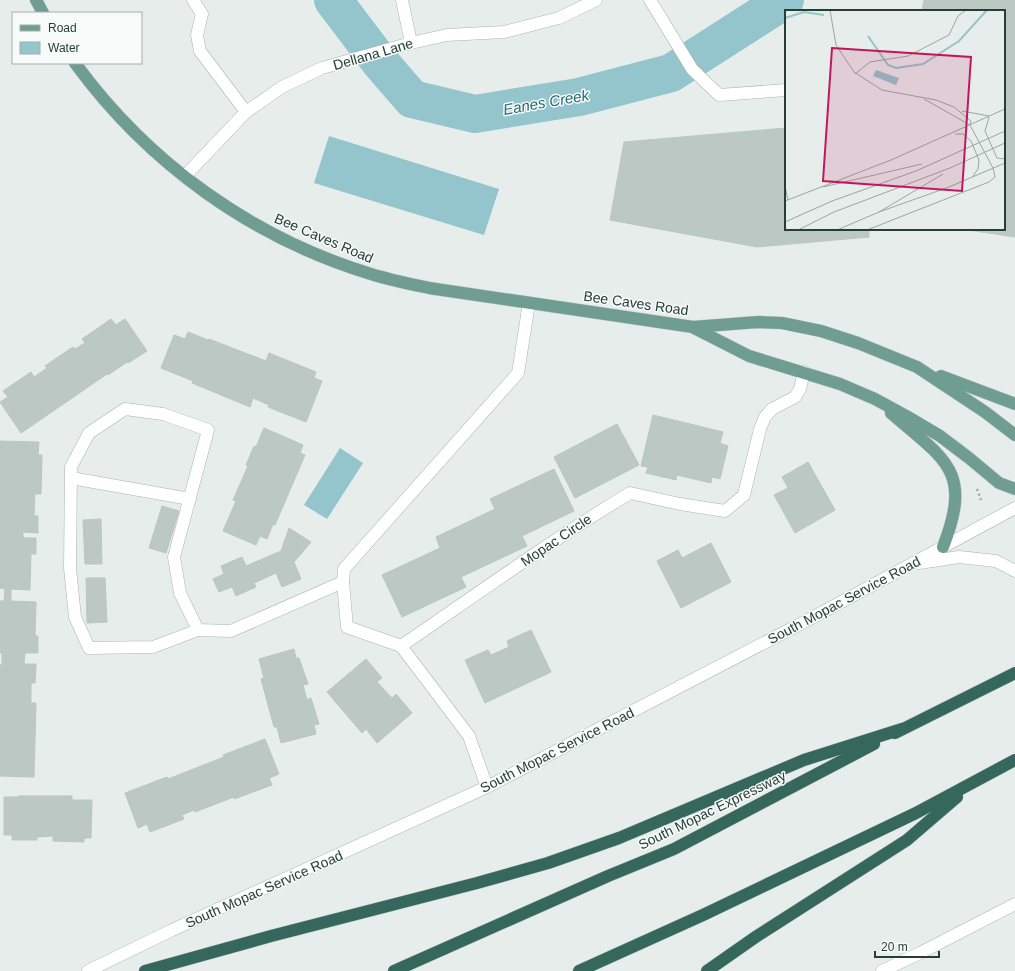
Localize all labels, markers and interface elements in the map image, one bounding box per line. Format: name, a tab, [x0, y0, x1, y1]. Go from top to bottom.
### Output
inset map	[785, 10, 1005, 230]
legend	[12, 12, 142, 64]
text: Road	[48, 21, 77, 35]
street label: Dellana Lane	[331, 35, 415, 73]
text: Water	[48, 41, 80, 55]
water label: Eanes Creek	[502, 86, 592, 118]
street label: Bee Caves Road	[272, 210, 376, 266]
street label: Bee Caves Road	[582, 288, 690, 318]
street label: Mopac Circle	[518, 510, 595, 569]
street label: South Mopac Service Road	[765, 553, 923, 647]
street label: South Mopac Service Road	[477, 704, 637, 796]
street label: South Mopac Expressway	[636, 767, 788, 853]
street label: South Mopac Service Road	[183, 847, 345, 931]
scale bar	[875, 933, 939, 959]
text: 20 m	[881, 940, 908, 954]

